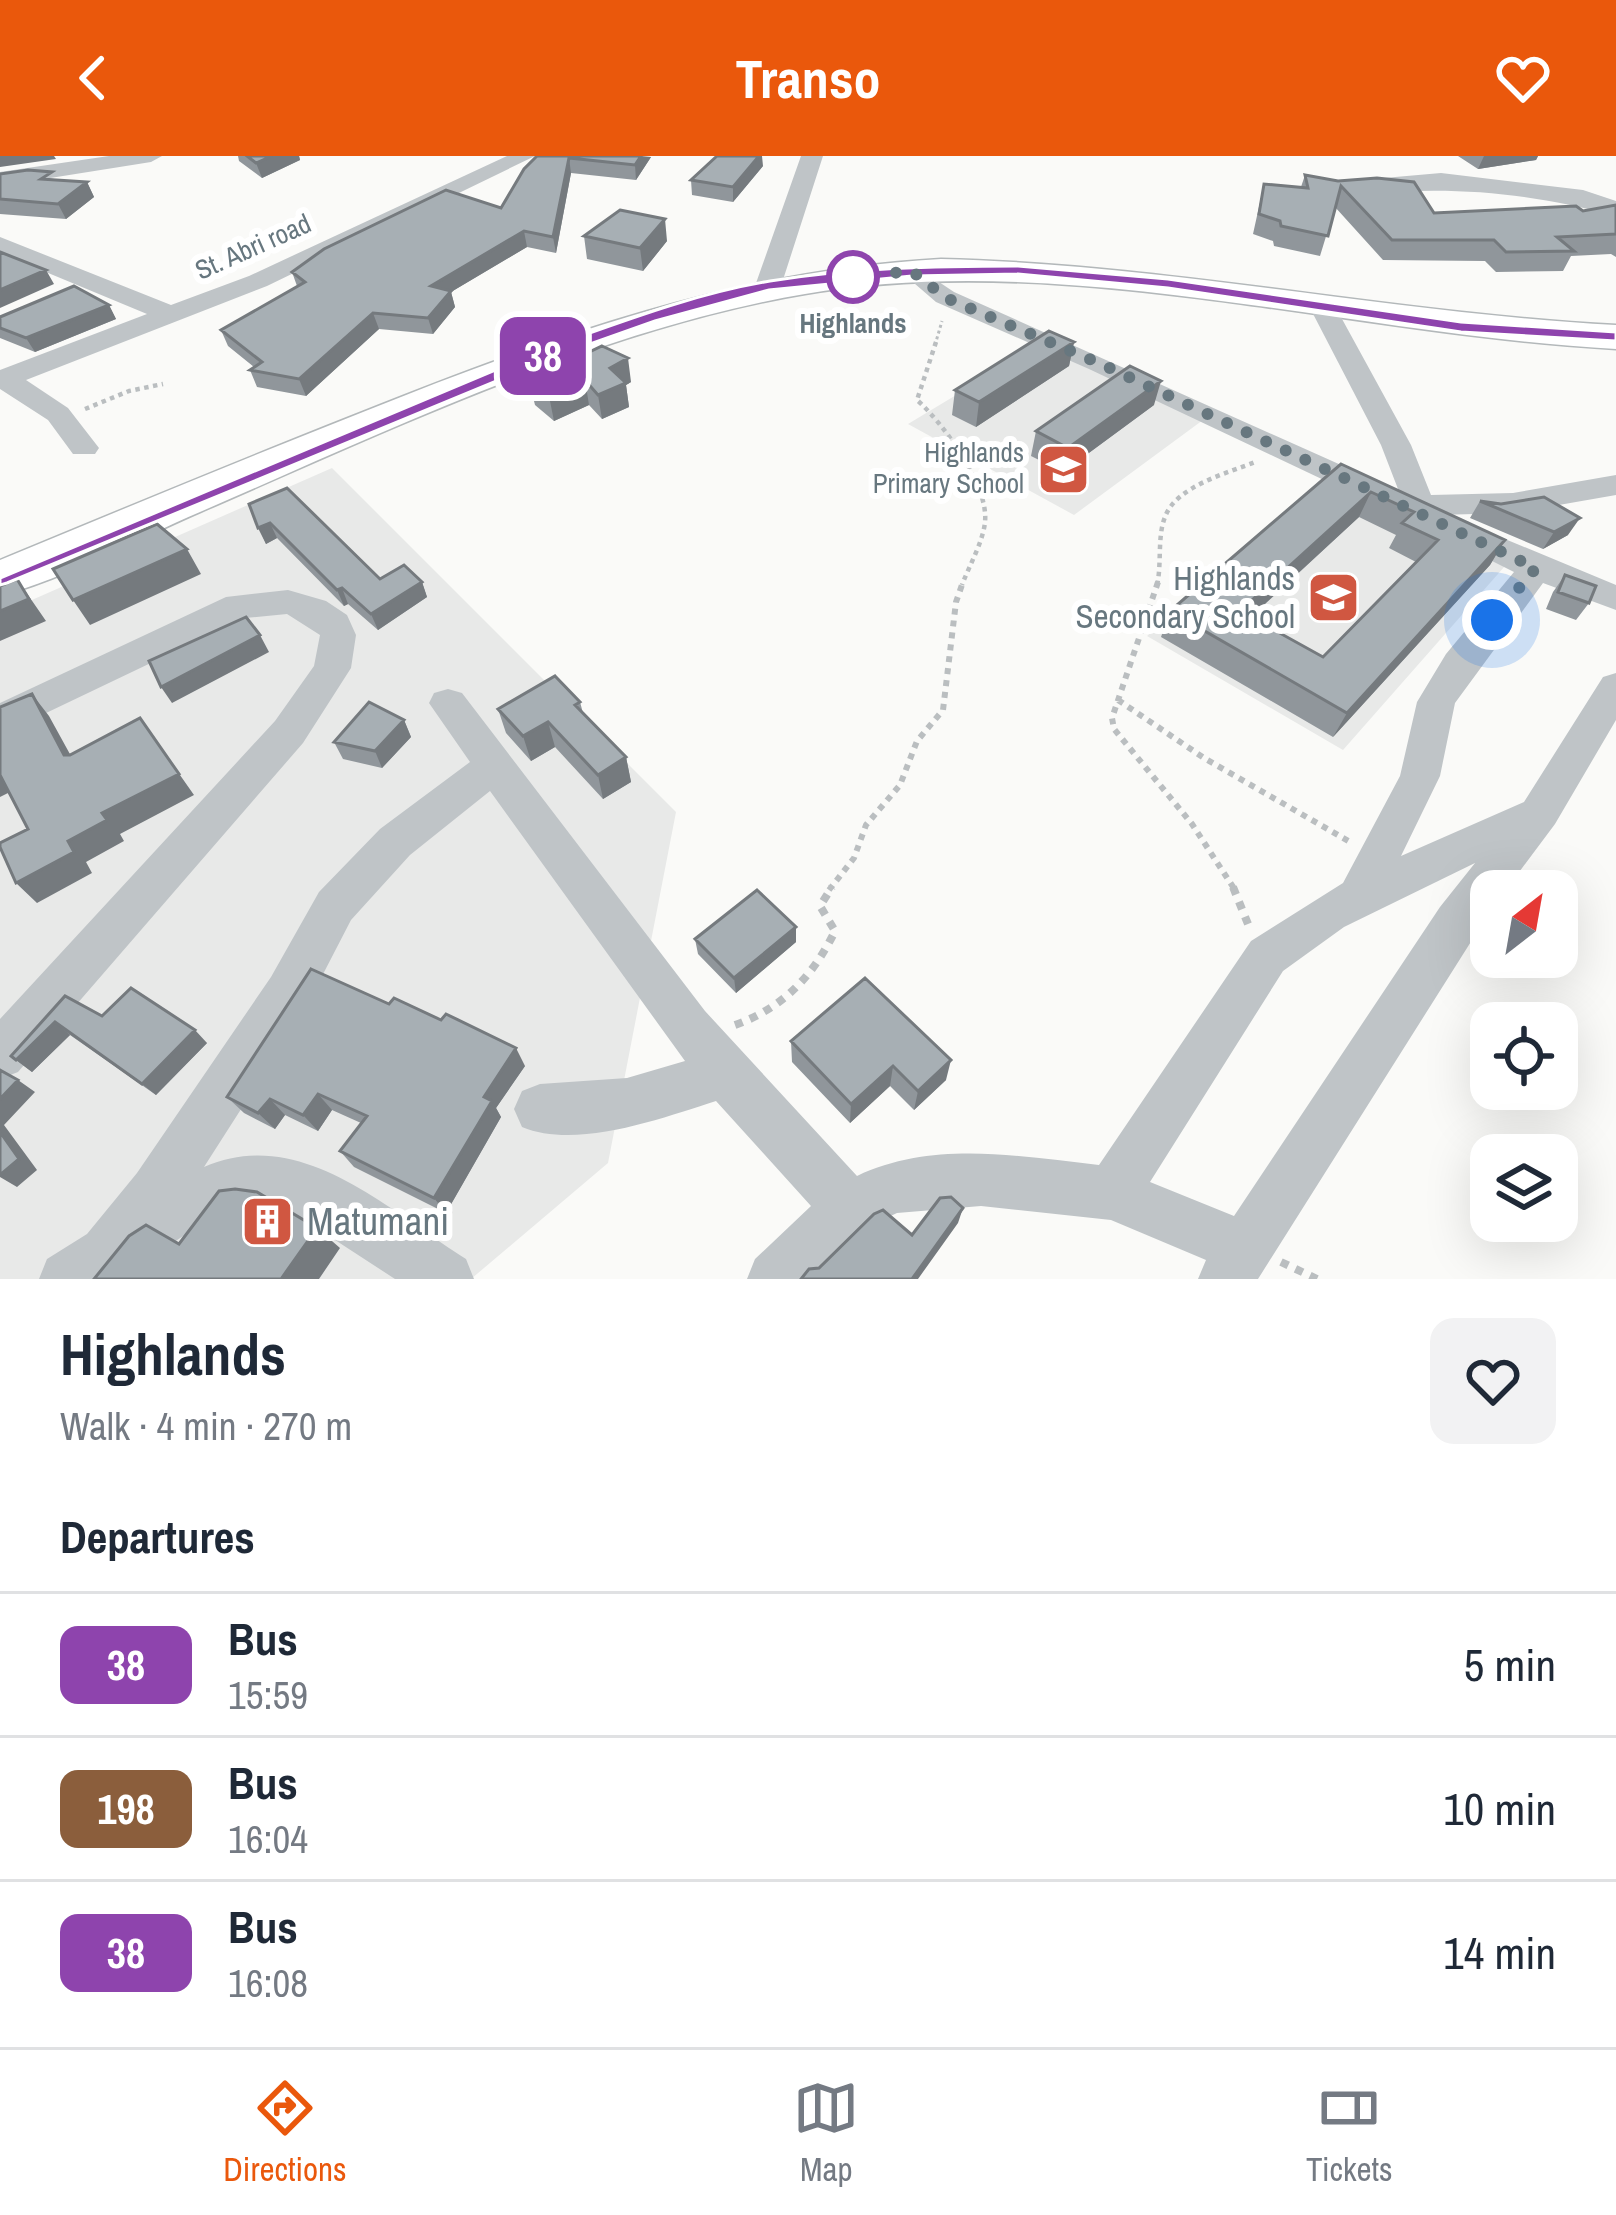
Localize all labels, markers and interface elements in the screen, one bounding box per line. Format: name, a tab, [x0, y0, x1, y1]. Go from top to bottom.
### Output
text: Transo	[735, 42, 881, 115]
icon: back	[60, 45, 126, 111]
icon: heart	[1490, 45, 1556, 111]
street label: St. Abri road	[189, 205, 316, 288]
marker: Highlands	[828, 252, 878, 302]
place label: Highlands	[799, 305, 907, 341]
line badge: 38	[489, 317, 597, 395]
text: 38	[524, 328, 562, 384]
place label: Highlands Primary School	[873, 434, 1024, 501]
school or university icon: Highlands Primary School	[1035, 441, 1091, 497]
place label: Highlands Secondary School	[1075, 556, 1295, 638]
school or university icon: Highlands Secondary School	[1306, 569, 1362, 625]
your location	[1462, 590, 1522, 650]
north arrow	[1470, 870, 1578, 978]
map controls	[1470, 870, 1578, 1242]
button: locate	[1470, 1002, 1578, 1110]
button: layers	[1470, 1134, 1578, 1242]
building icon: Matumani	[240, 1193, 296, 1249]
place label: Matumani	[307, 1195, 449, 1247]
text: Highlands	[60, 1316, 286, 1393]
button: heart	[1430, 1318, 1556, 1444]
text: Walk · 4 min · 270 m	[60, 1400, 352, 1452]
text: Departures	[60, 1506, 255, 1567]
text: Bus	[228, 1608, 298, 1669]
text: 5 min	[1464, 1634, 1556, 1695]
text: 38	[107, 1637, 145, 1693]
text: 15:59	[228, 1669, 308, 1721]
text: Bus	[228, 1752, 298, 1813]
text: 10 min	[1443, 1778, 1556, 1839]
text: 198	[97, 1781, 155, 1837]
text: 16:04	[228, 1813, 308, 1865]
text: Bus	[228, 1896, 298, 1957]
text: 14 min	[1443, 1922, 1556, 1983]
text: 38	[107, 1925, 145, 1981]
text: 16:08	[228, 1957, 308, 2009]
tab: Directions	[223, 2075, 347, 2191]
tab: Map	[793, 2075, 859, 2191]
tab: Tickets	[1306, 2075, 1393, 2191]

